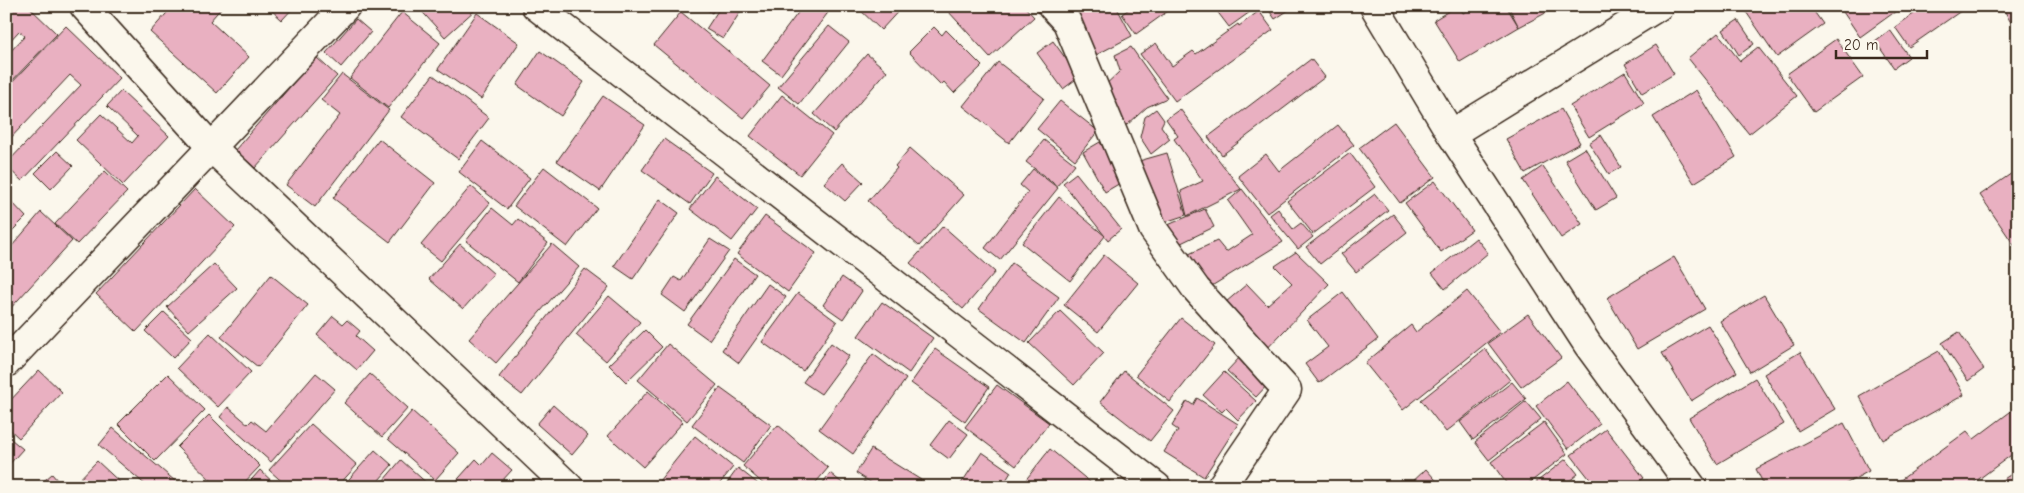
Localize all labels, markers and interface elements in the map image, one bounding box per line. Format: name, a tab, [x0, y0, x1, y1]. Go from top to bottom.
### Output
scale bar	[1836, 28, 1928, 60]
text: 20 m	[1844, 36, 1878, 54]

